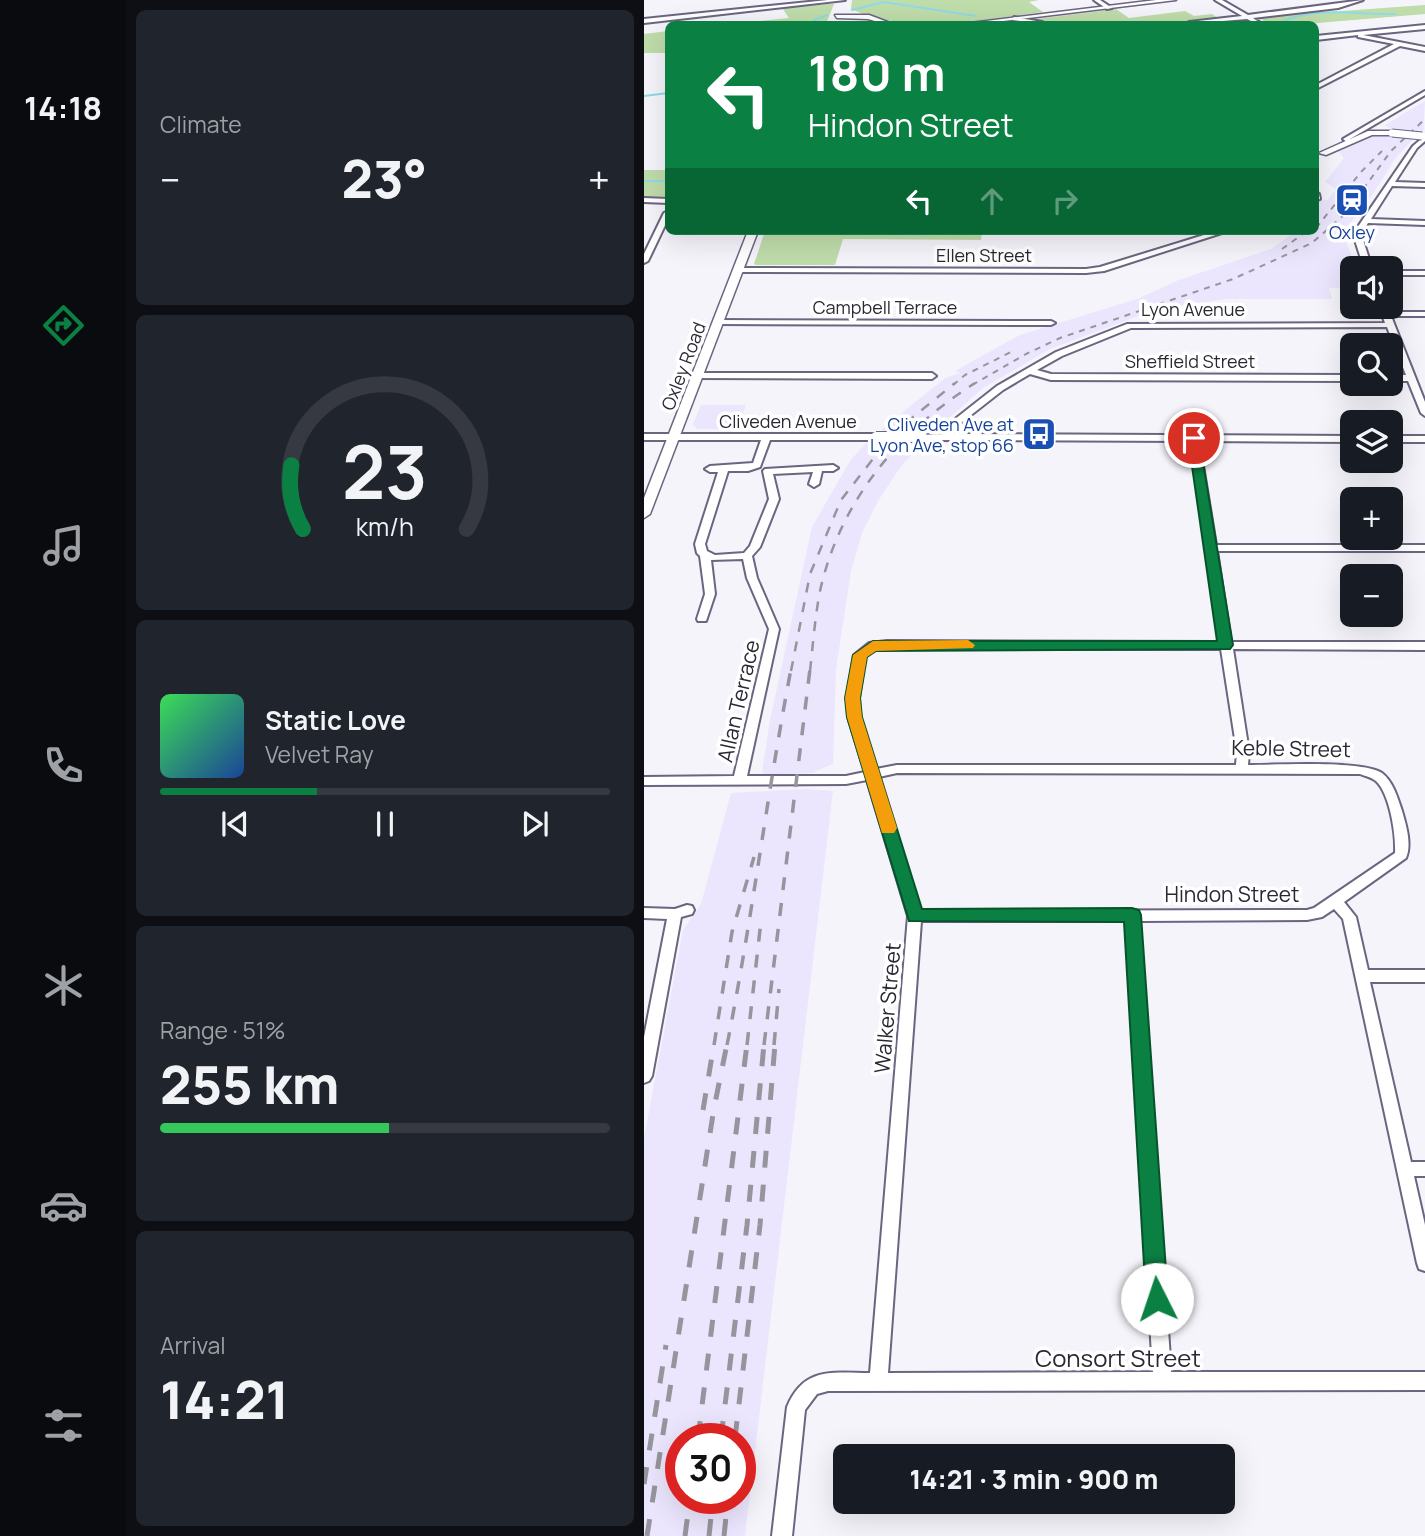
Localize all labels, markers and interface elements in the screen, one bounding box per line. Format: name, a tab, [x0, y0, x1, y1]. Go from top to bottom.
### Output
text: 180 m	[808, 39, 946, 106]
icon: left	[693, 49, 784, 140]
text: 14:18	[24, 86, 102, 130]
text: Hindon Street	[808, 103, 1014, 147]
text: Climate	[160, 108, 242, 140]
text: 23°	[342, 143, 427, 214]
text: −	[160, 153, 181, 205]
text: +	[588, 153, 610, 205]
station icon: Oxley	[1333, 181, 1371, 219]
icon: left	[900, 182, 938, 220]
icon: ahead	[973, 182, 1011, 220]
icon: right	[1046, 182, 1084, 220]
place label: Oxley	[1329, 220, 1376, 244]
street label: Ellen Street	[936, 243, 1032, 267]
map controls	[1340, 256, 1403, 627]
button: sound	[1340, 256, 1403, 319]
street label: Campbell Terrace	[813, 295, 957, 319]
street label: Lyon Avenue	[1141, 297, 1245, 321]
icon: directions	[39, 301, 88, 350]
street label: Oxley Road	[655, 319, 711, 413]
button: search	[1340, 333, 1403, 396]
street label: Sheffield Street	[1125, 349, 1255, 373]
pin	[1164, 408, 1224, 468]
street label: Cliveden Avenue	[719, 409, 857, 433]
button: layers	[1340, 410, 1403, 473]
place label: Cliveden Ave at Lyon Ave, stop 66	[870, 412, 1014, 457]
bus stop icon: Cliveden Ave at Lyon Ave, stop 66	[1020, 415, 1058, 453]
icon: arrive	[1175, 419, 1213, 457]
text: 23	[342, 421, 428, 521]
button: +	[1340, 487, 1403, 550]
text: km/h	[356, 509, 414, 544]
icon: music	[39, 521, 88, 570]
button: −	[1340, 564, 1403, 627]
street label: Allan Terrace	[710, 637, 766, 765]
text: Static Love	[265, 702, 406, 738]
street label: Keble Street	[1231, 733, 1351, 763]
text: Velvet Ray	[265, 738, 374, 770]
icon: phone	[39, 741, 88, 790]
icon: previous	[216, 805, 254, 843]
icon: pause	[366, 805, 404, 843]
icon: next	[516, 805, 554, 843]
street label: Hindon Street	[1165, 880, 1299, 908]
street label: Walker Street	[867, 941, 907, 1075]
icon: climate	[39, 961, 88, 1010]
text: Range · 51%	[160, 1014, 285, 1046]
text: 255 km	[160, 1049, 339, 1120]
icon: car	[39, 1181, 88, 1230]
position arrow	[1120, 1262, 1194, 1336]
text: Arrival	[160, 1329, 226, 1361]
street label: Consort Street	[1035, 1341, 1201, 1374]
text: 14:21	[160, 1364, 289, 1435]
icon: filters	[39, 1401, 88, 1450]
speed limit sign: 30	[665, 1423, 756, 1514]
text: 14:21 · 3 min · 900 m	[910, 1461, 1158, 1497]

